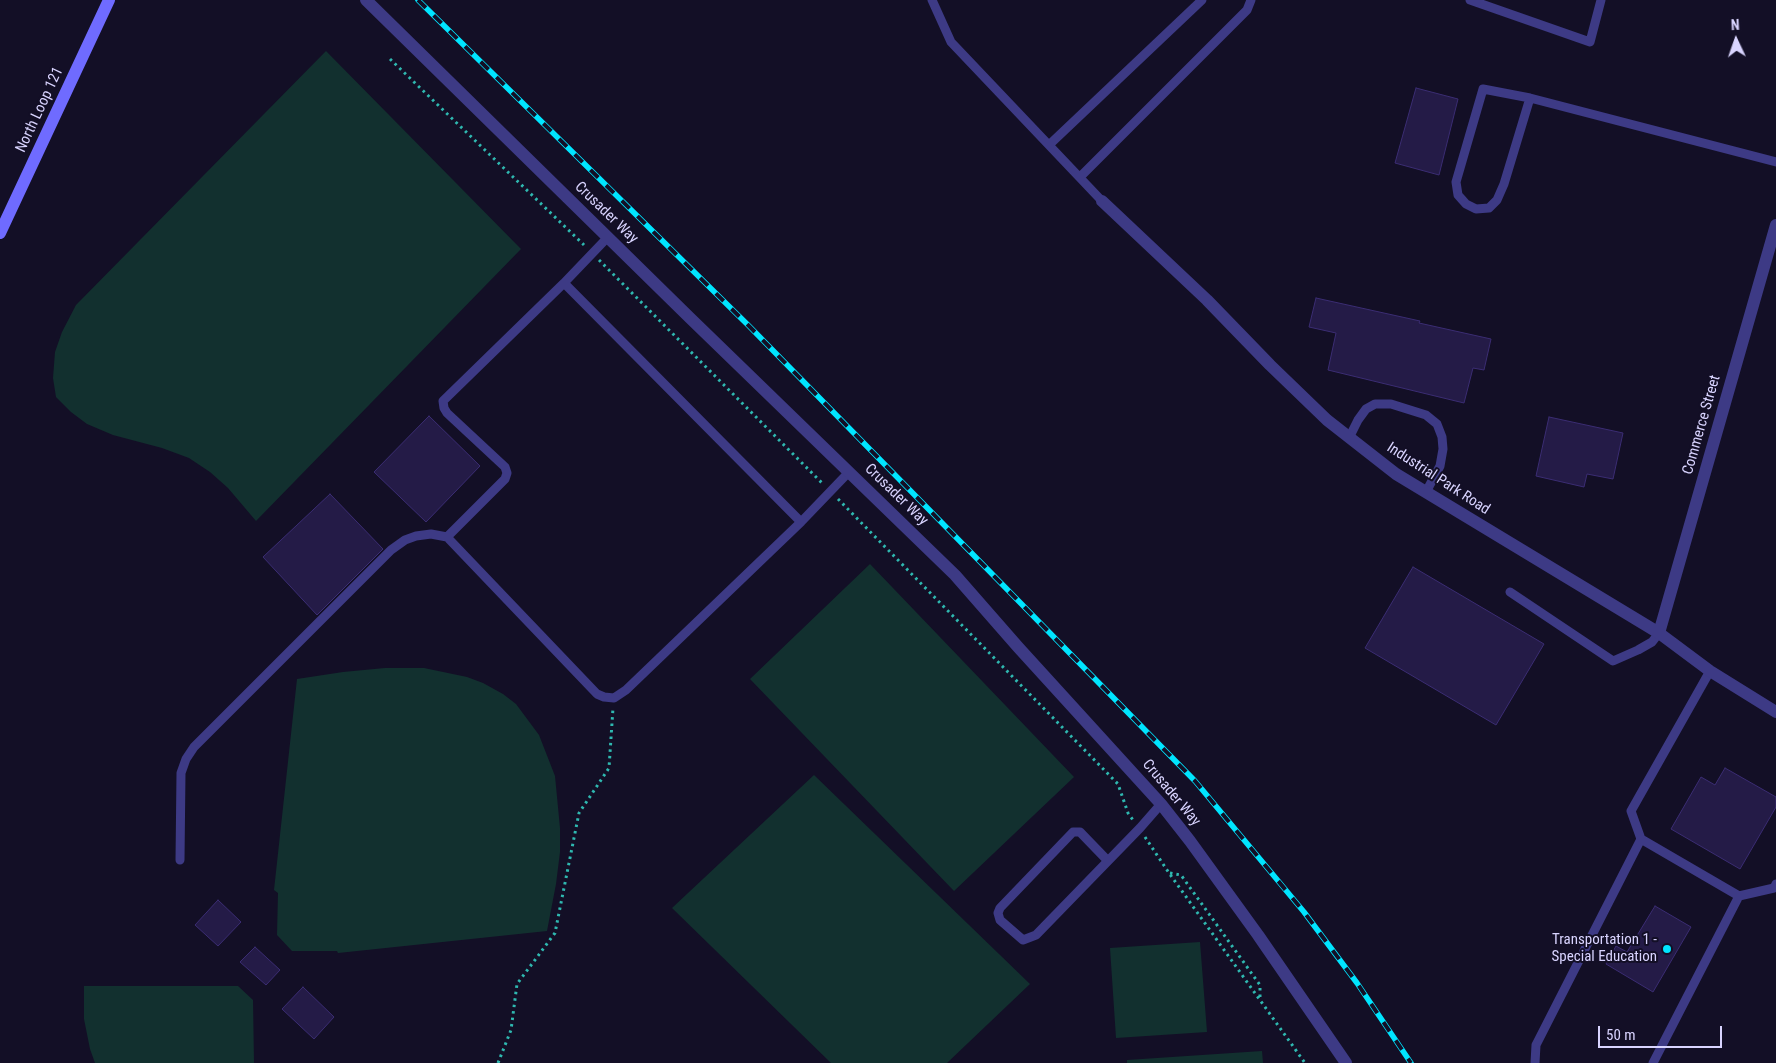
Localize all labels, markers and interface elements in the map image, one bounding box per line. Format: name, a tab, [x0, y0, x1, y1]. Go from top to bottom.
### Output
north arrow	[1711, 15, 1761, 65]
text: N	[1731, 17, 1740, 33]
street label: North Loop 121	[12, 64, 68, 156]
street label: Crusader Way	[570, 178, 642, 248]
street label: Commerce Street	[1679, 373, 1725, 477]
street label: Industrial Park Road	[1383, 439, 1493, 519]
street label: Crusader Way	[860, 460, 932, 530]
street label: Crusader Way	[1138, 756, 1204, 830]
place label: Transportation 1 - Special Education	[1552, 931, 1657, 966]
marker: Transportation 1 - Special Education	[1661, 943, 1673, 955]
scale bar	[1601, 1016, 1725, 1048]
text: 50 m	[1606, 1026, 1636, 1044]

